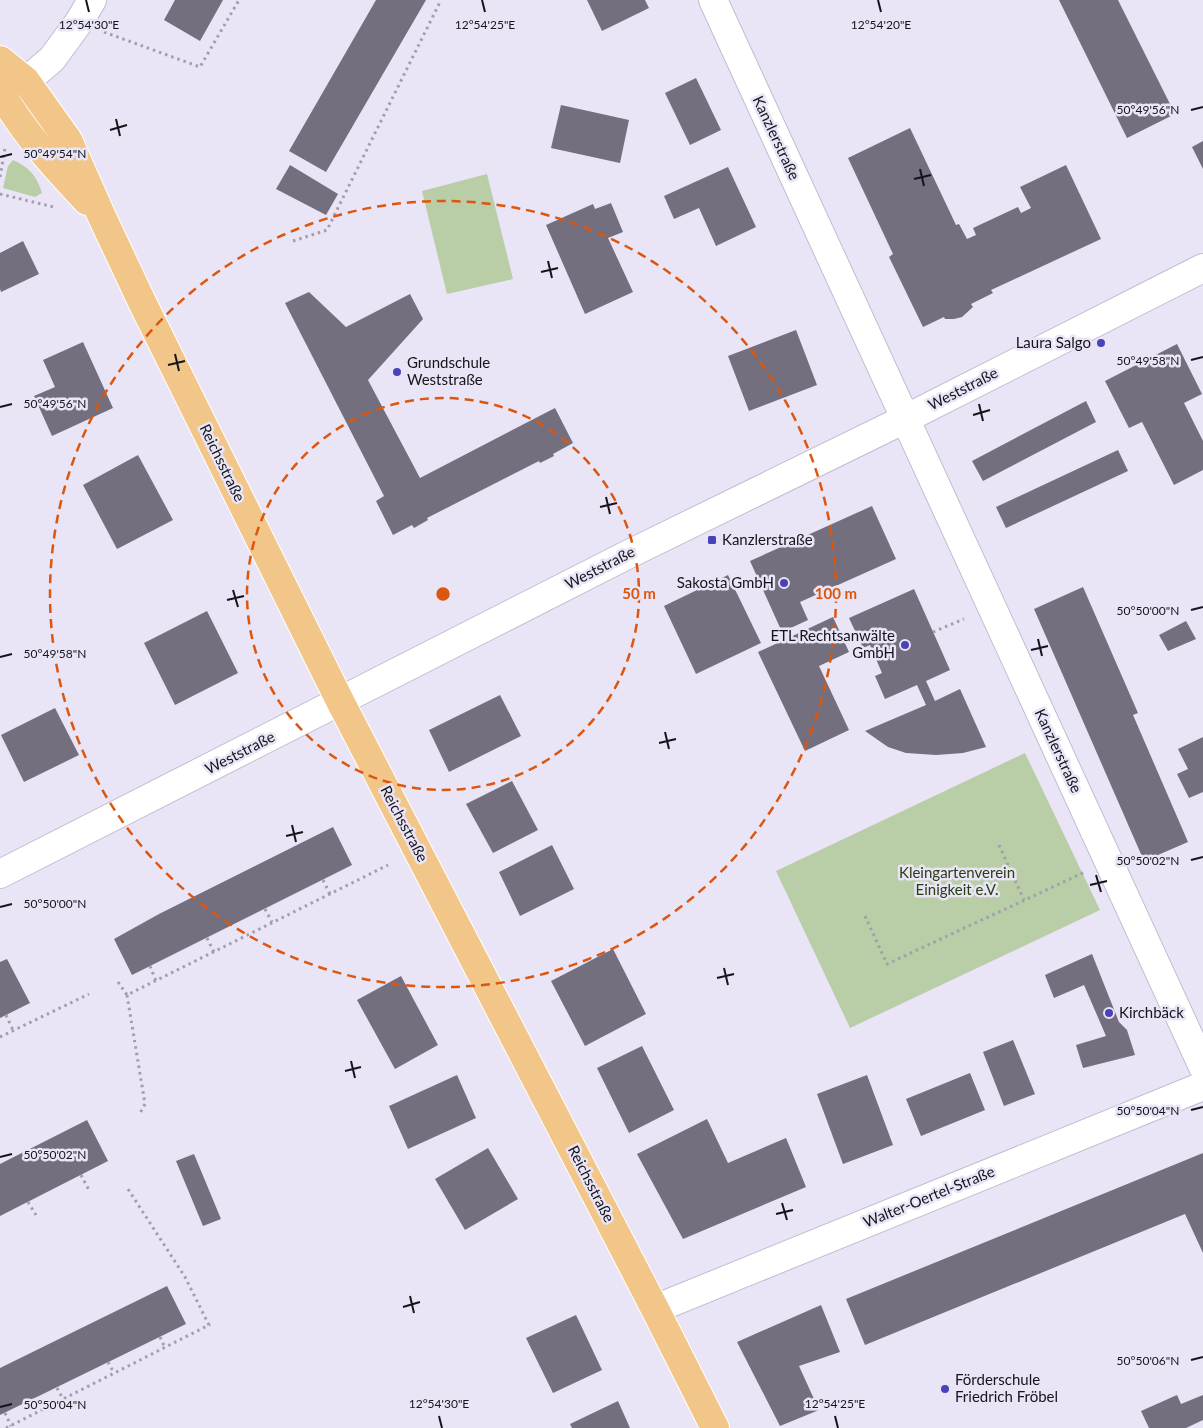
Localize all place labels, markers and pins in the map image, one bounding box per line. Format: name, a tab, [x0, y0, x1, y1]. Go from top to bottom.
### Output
place label: Laura Salgo	[1016, 333, 1091, 351]
marker: Laura Salgo	[1095, 337, 1107, 349]
place label: Grundschule Weststraße	[407, 353, 490, 388]
marker: Grundschule Weststraße	[391, 366, 403, 378]
place label: Kanzlerstraße	[722, 530, 813, 548]
marker: Kanzlerstraße	[706, 534, 718, 546]
place label: Sakosta GmbH	[677, 573, 774, 591]
marker: Sakosta GmbH	[778, 577, 790, 589]
centre of rings	[434, 585, 452, 603]
place label: ETL Rechtsanwälte GmbH	[771, 626, 895, 661]
marker: ETL Rechtsanwälte GmbH	[899, 639, 911, 651]
place label: Kirchbäck	[1119, 1003, 1184, 1021]
marker: Kirchbäck	[1103, 1007, 1115, 1019]
place label: Förderschule Friedrich Fröbel	[955, 1370, 1058, 1405]
marker: Förderschule Friedrich Fröbel	[939, 1383, 951, 1395]

